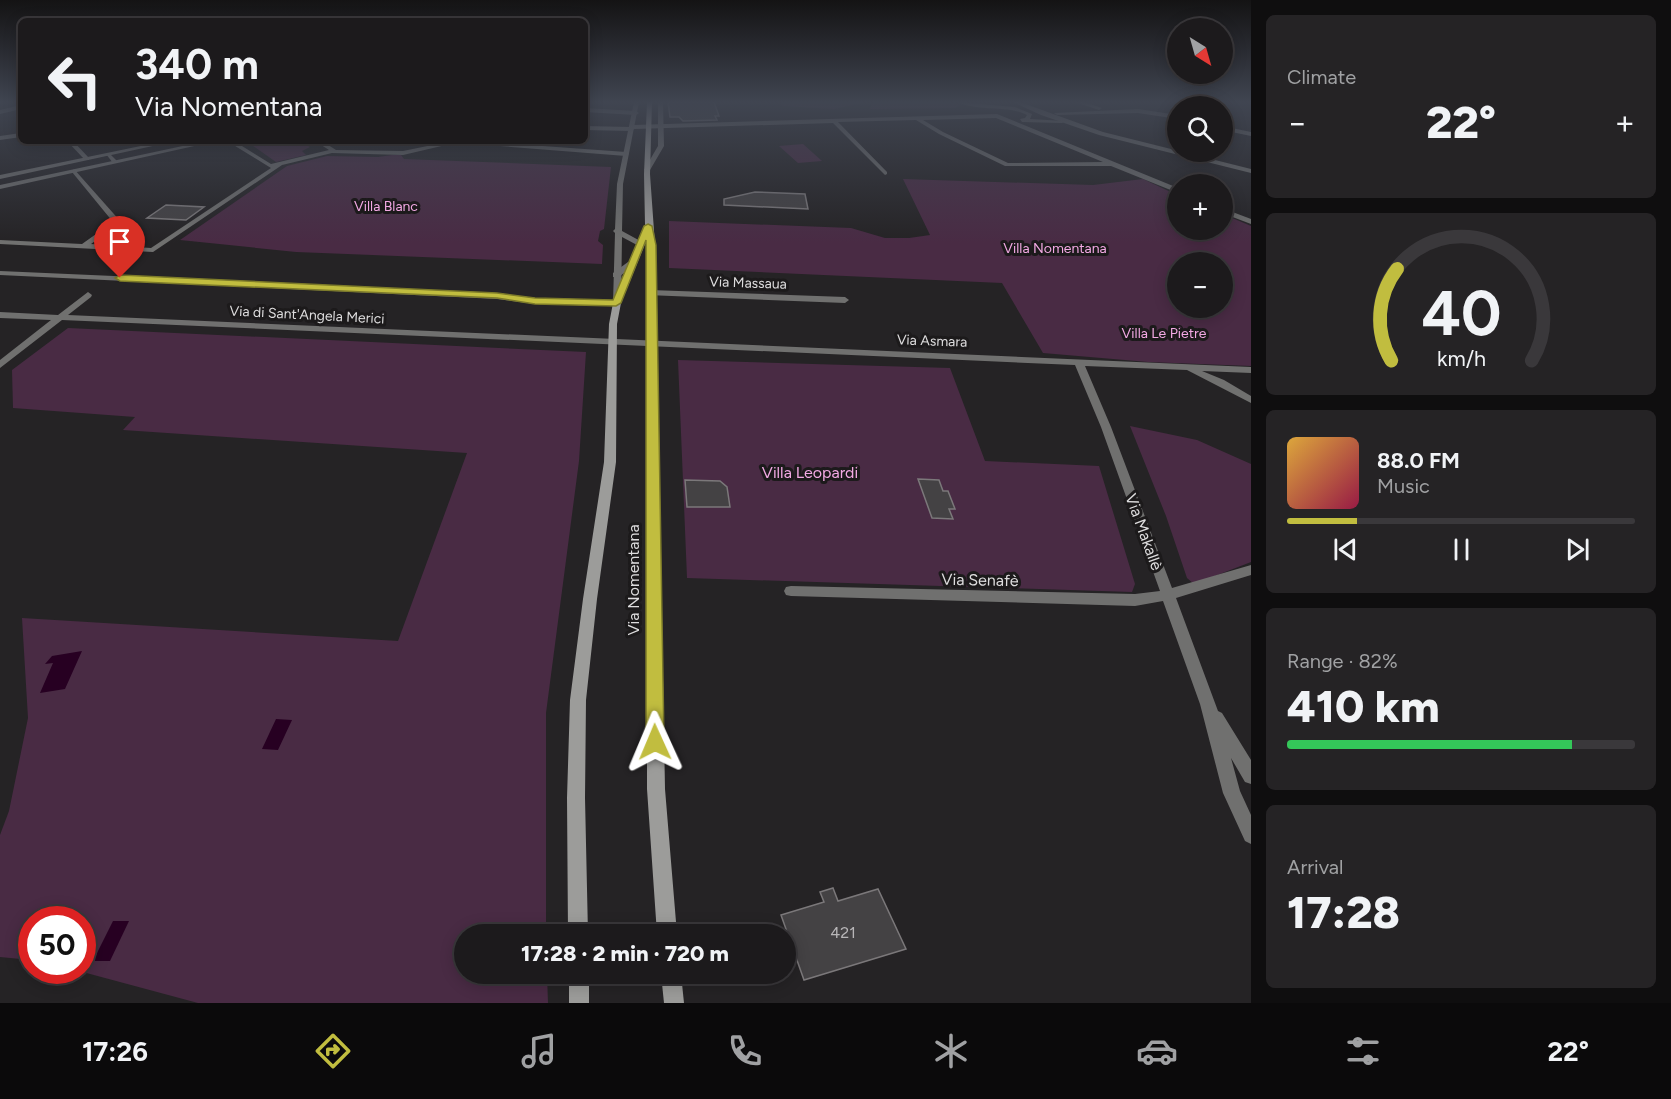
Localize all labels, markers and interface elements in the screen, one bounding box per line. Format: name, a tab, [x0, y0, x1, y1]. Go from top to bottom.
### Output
north arrow	[1167, 18, 1233, 84]
map controls	[1167, 18, 1233, 318]
text: 340 m	[135, 39, 259, 90]
icon: left	[36, 42, 114, 120]
text: Climate	[1287, 65, 1356, 89]
text: Via Nomentana	[135, 90, 323, 123]
text: 22°	[1426, 95, 1496, 149]
button: search	[1167, 96, 1233, 162]
text: −	[1287, 103, 1308, 142]
text: +	[1614, 103, 1635, 142]
button: +	[1167, 174, 1233, 240]
park label: Villa Blanc	[354, 198, 418, 215]
pin	[94, 216, 145, 278]
icon: arrive	[103, 225, 136, 258]
park label: Villa Nomentana	[1003, 240, 1107, 257]
button: −	[1167, 252, 1233, 318]
street label: Via Massaua	[709, 273, 787, 293]
text: 40	[1421, 276, 1501, 351]
street label: Via di Sant'Angela Merici	[229, 302, 385, 328]
park label: Villa Le Pietre	[1122, 325, 1207, 342]
street label: Via Asmara	[896, 331, 968, 351]
text: km/h	[1437, 346, 1485, 371]
text: 88.0 FM	[1377, 447, 1460, 474]
park label: Villa Leopardi	[762, 463, 858, 482]
text: Music	[1377, 474, 1430, 498]
street label: Via Makallè	[1121, 491, 1167, 573]
street label: Via Nomentana	[624, 524, 643, 636]
icon: previous	[1329, 533, 1362, 566]
icon: pause	[1445, 533, 1478, 566]
icon: next	[1561, 533, 1594, 566]
street label: Via Senafè	[941, 570, 1019, 590]
text: Range · 82%	[1287, 649, 1398, 673]
text: 410 km	[1287, 679, 1440, 733]
position arrow	[623, 710, 687, 774]
text: Arrival	[1287, 855, 1343, 879]
text: 17:28	[1287, 885, 1400, 939]
speed limit sign: 50	[18, 906, 96, 984]
house number: 421	[830, 923, 856, 942]
text: 17:28 · 2 min · 720 m	[521, 940, 729, 967]
icon: directions	[312, 1030, 354, 1072]
icon: music	[518, 1030, 560, 1072]
icon: phone	[724, 1030, 766, 1072]
icon: climate	[930, 1030, 972, 1072]
icon: car	[1136, 1030, 1178, 1072]
icon: filters	[1342, 1030, 1384, 1072]
text: 17:26	[82, 1035, 148, 1068]
text: 22°	[1547, 1035, 1589, 1068]

